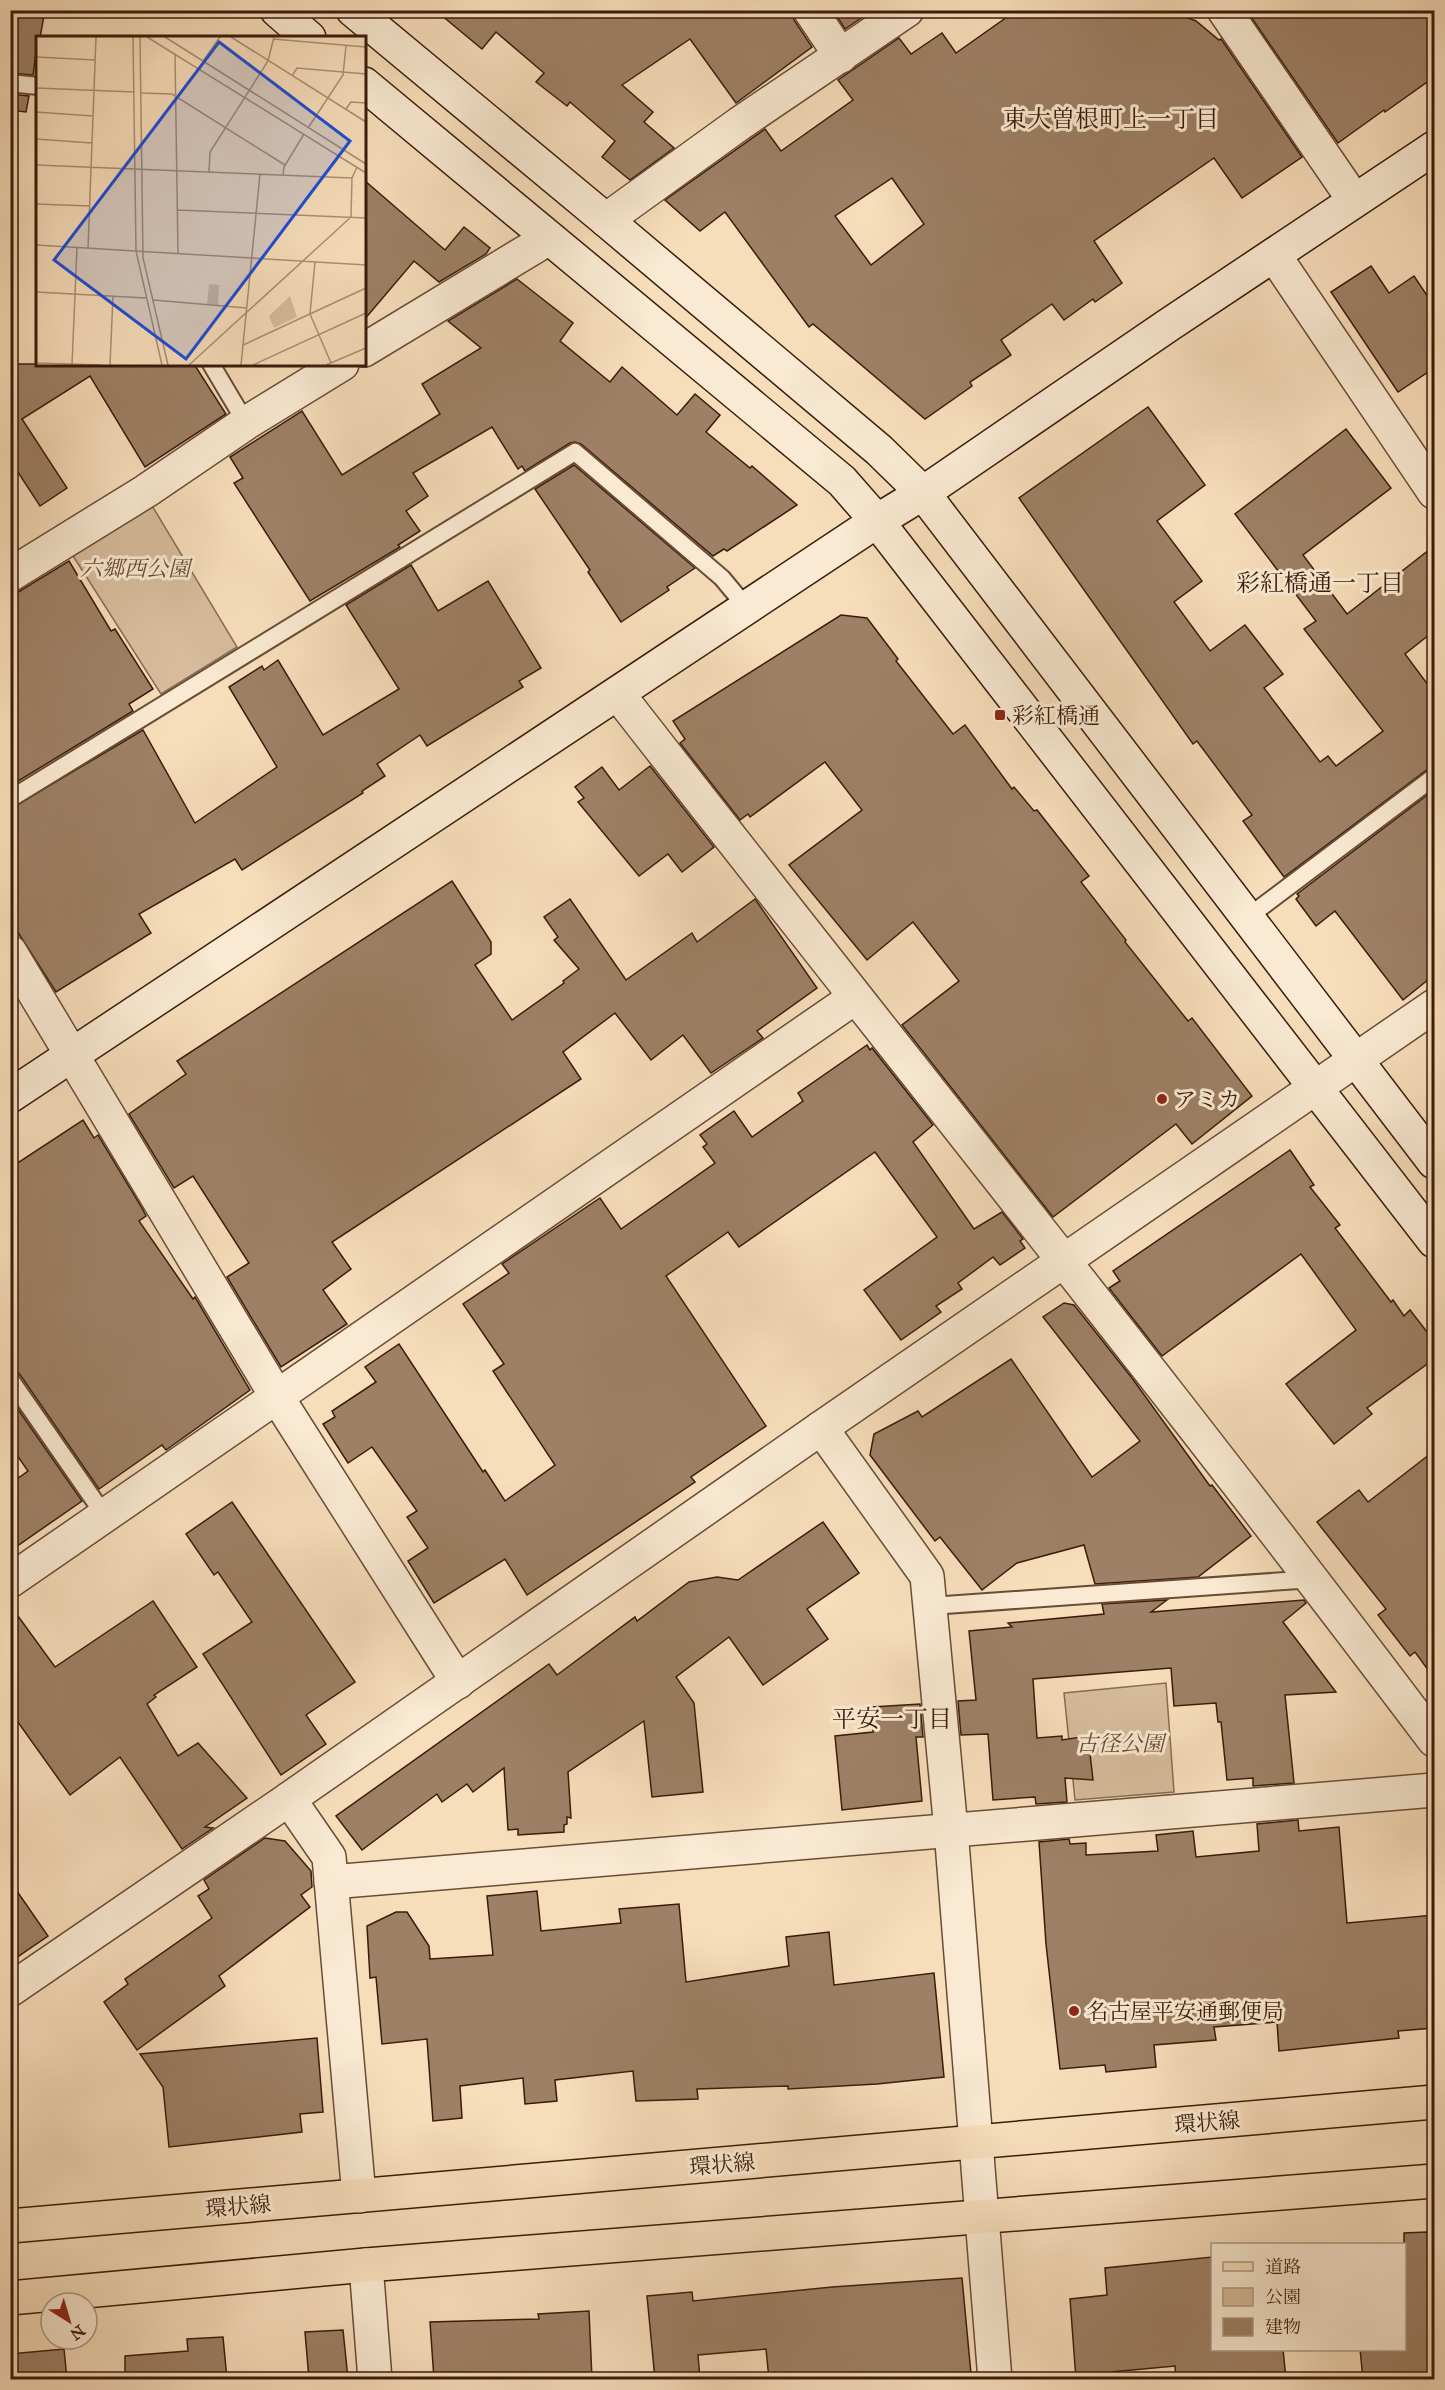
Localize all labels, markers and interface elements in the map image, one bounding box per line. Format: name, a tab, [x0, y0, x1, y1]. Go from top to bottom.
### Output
inset map	[36, 36, 366, 366]
district label: 東大曽根町上一丁目	[1003, 104, 1219, 134]
park label: 六郷西公園	[80, 555, 193, 582]
district label: 彩紅橋通一丁目	[1236, 568, 1404, 598]
place label: 彩紅橋通	[1012, 702, 1100, 729]
marker: 彩紅橋通	[993, 708, 1007, 722]
place label: アミカ	[1174, 1086, 1240, 1113]
marker: アミカ	[1155, 1092, 1169, 1106]
district label: 平安一丁目	[832, 1704, 952, 1734]
park label: 古径公園	[1076, 1730, 1167, 1757]
place label: 名古屋平安通郵便局	[1086, 1998, 1284, 2025]
marker: 名古屋平安通郵便局	[1067, 2004, 1081, 2018]
street label: 環状線	[1173, 2106, 1241, 2139]
street label: 環状線	[688, 2148, 756, 2181]
street label: 環状線	[204, 2190, 272, 2223]
legend	[1211, 2243, 1406, 2351]
text: 道路	[1265, 2256, 1301, 2278]
text: 公園	[1265, 2286, 1301, 2308]
north arrow	[39, 2291, 99, 2351]
text: 建物	[1265, 2316, 1301, 2338]
text: N	[66, 2321, 89, 2345]

